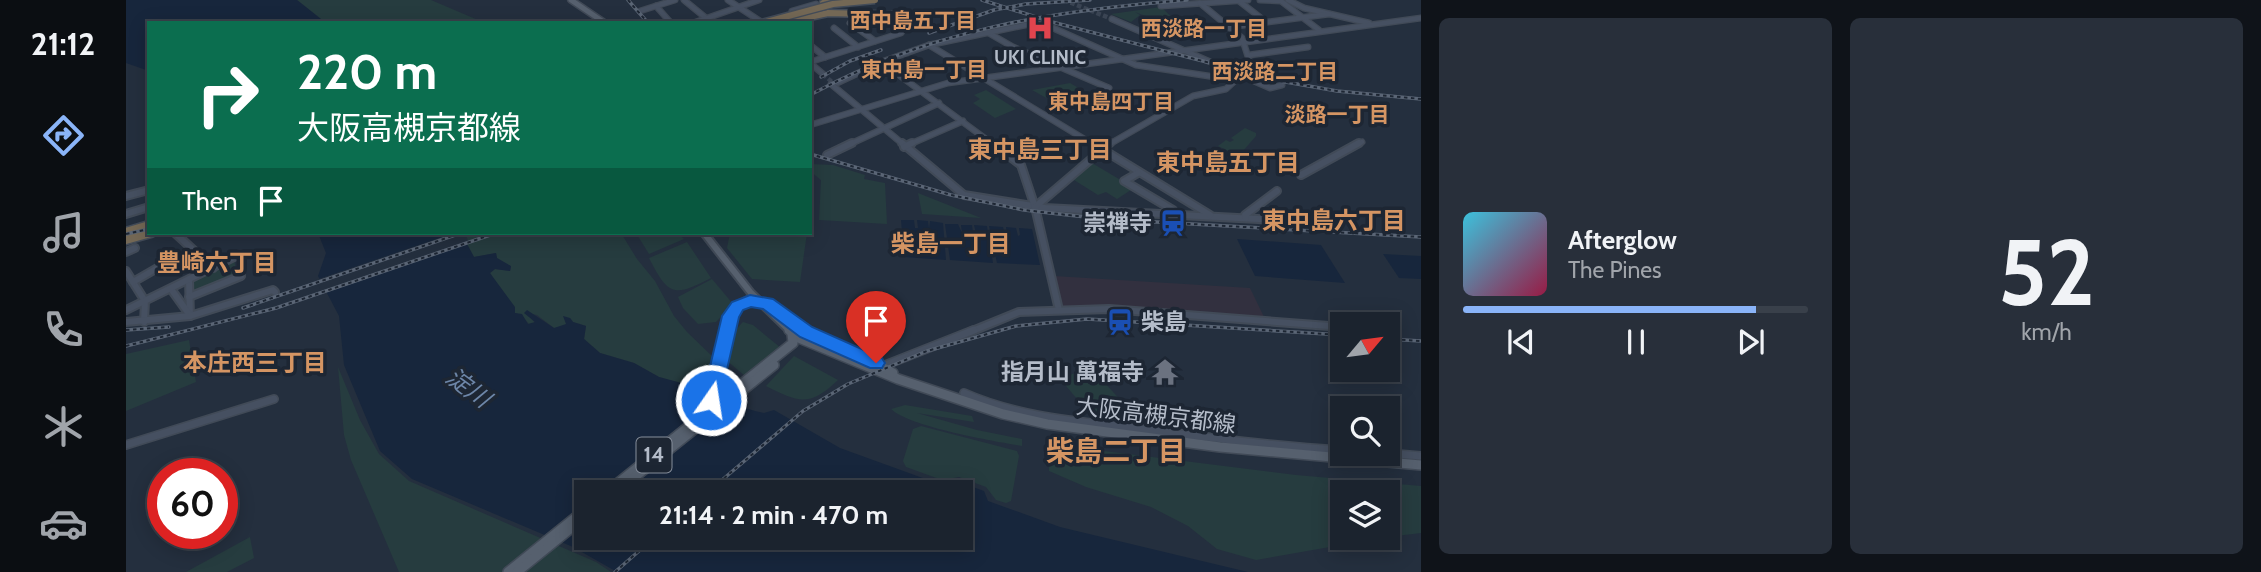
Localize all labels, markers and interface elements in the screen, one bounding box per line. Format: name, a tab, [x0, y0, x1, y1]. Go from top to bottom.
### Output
district label: 西中島五丁目	[850, 8, 976, 33]
hospital icon: UKI CLINIC	[1025, 13, 1055, 43]
district label: 西淡路一丁目	[1141, 16, 1267, 41]
text: 21:12	[31, 24, 95, 63]
text: 220 m	[297, 42, 437, 101]
place label: UKI CLINIC	[994, 46, 1086, 69]
icon: right	[182, 49, 273, 140]
district label: 東中島一丁目	[861, 57, 987, 82]
district label: 西淡路二丁目	[1212, 59, 1338, 84]
district label: 東中島四丁目	[1048, 89, 1174, 114]
district label: 淡路一丁目	[1285, 102, 1390, 127]
text: 大阪高槻京都線	[297, 108, 521, 147]
icon: directions	[39, 111, 88, 160]
district label: 東中島三丁目	[968, 135, 1112, 164]
district label: 東中島五丁目	[1156, 148, 1300, 177]
icon: arrive	[252, 182, 290, 220]
text: Then	[182, 185, 238, 217]
district label: 東中島六丁目	[1262, 206, 1406, 235]
icon: music	[39, 208, 88, 257]
station icon: 崇禅寺	[1158, 208, 1188, 238]
place label: 崇禅寺	[1083, 209, 1152, 237]
text: 52	[1998, 217, 2095, 328]
text: Afterglow	[1568, 224, 1677, 256]
district label: 柴島一丁目	[891, 229, 1011, 258]
district label: 豊崎六丁目	[157, 248, 277, 277]
text: The Pines	[1568, 256, 1662, 284]
pin	[846, 291, 906, 363]
icon: arrive	[857, 302, 895, 340]
icon: phone	[39, 305, 88, 354]
station icon: 柴島	[1105, 307, 1135, 337]
place label: 柴島	[1141, 308, 1187, 336]
north arrow	[1330, 312, 1400, 382]
map controls	[1330, 312, 1400, 550]
text: km/h	[2021, 318, 2072, 346]
icon: previous	[1502, 323, 1540, 361]
icon: pause	[1617, 323, 1655, 361]
icon: next	[1732, 323, 1770, 361]
district label: 本庄西三丁目	[183, 348, 327, 377]
temple icon: 指月山 萬福寺	[1150, 357, 1180, 387]
place label: 指月山 萬福寺	[1001, 358, 1144, 386]
water label: 淀川	[440, 362, 499, 415]
position arrow	[674, 363, 748, 437]
street label: 大阪高槻京都線	[1074, 391, 1238, 439]
button: search	[1330, 396, 1400, 466]
icon: climate	[39, 402, 88, 451]
district label: 柴島二丁目	[1046, 434, 1186, 468]
road number: 14	[636, 438, 672, 472]
speed limit sign: 60	[147, 458, 238, 549]
button: layers	[1330, 480, 1400, 550]
icon: car	[39, 499, 88, 548]
text: 21:14 · 2 min · 470 m	[659, 499, 888, 531]

